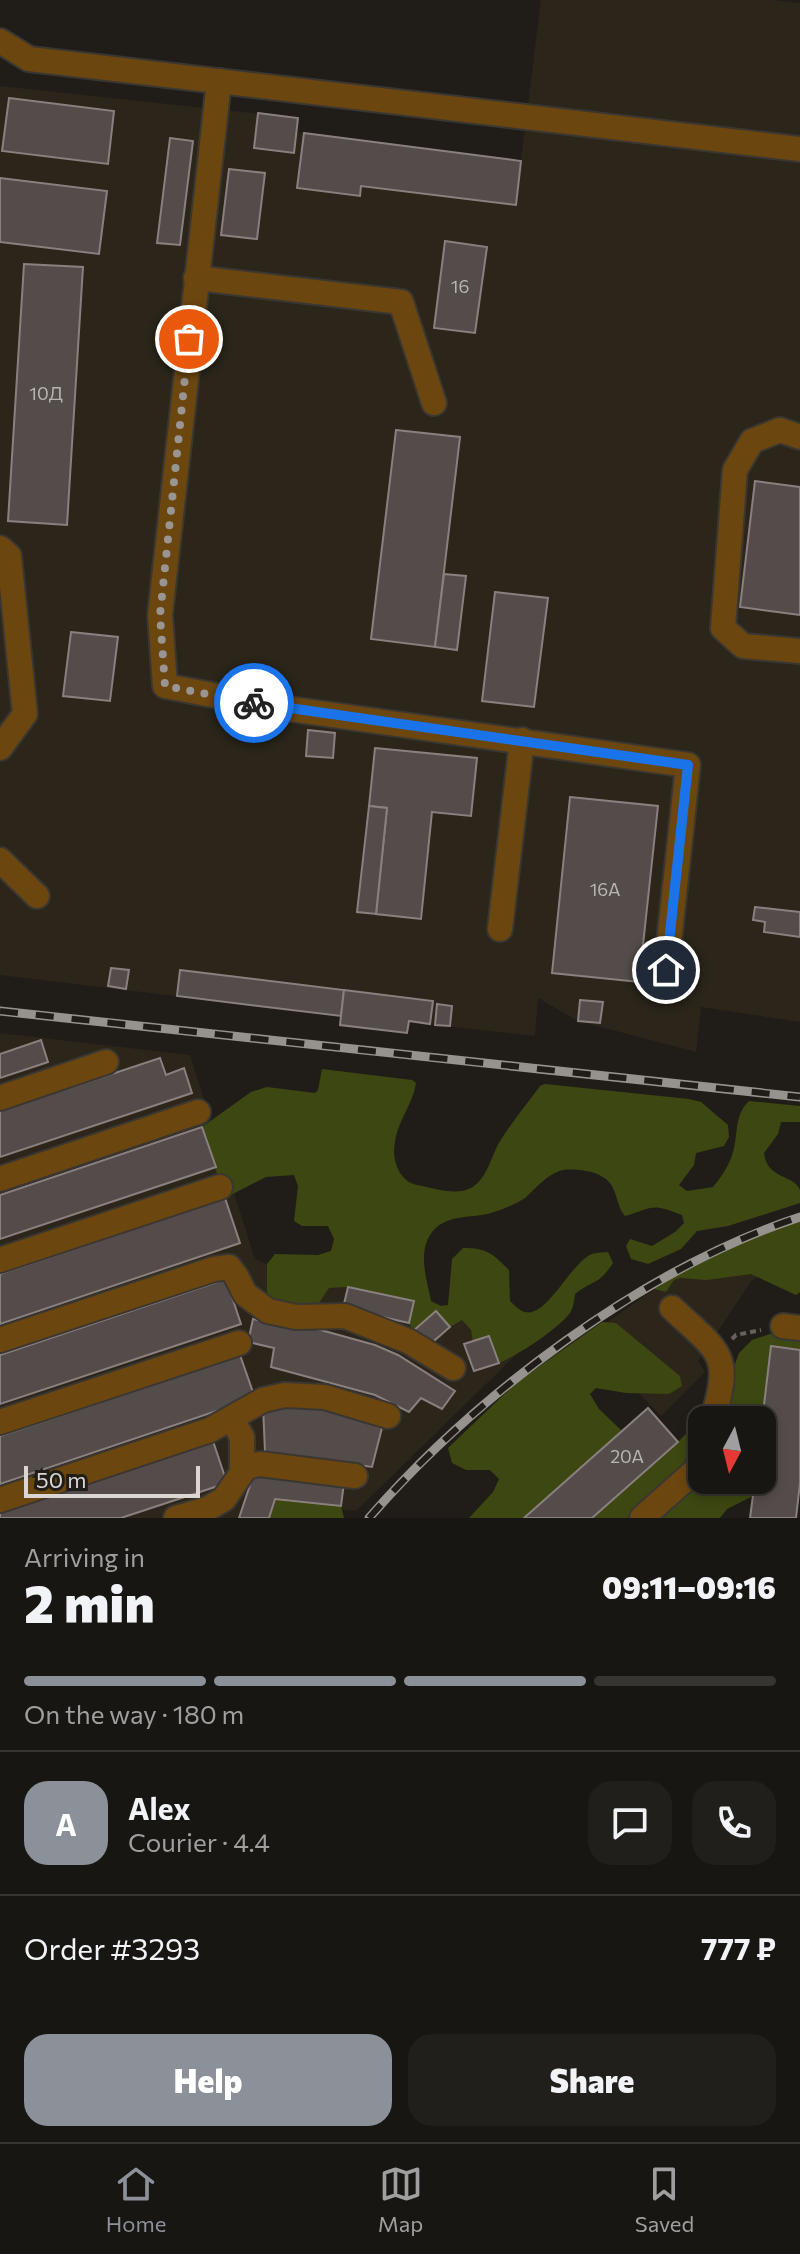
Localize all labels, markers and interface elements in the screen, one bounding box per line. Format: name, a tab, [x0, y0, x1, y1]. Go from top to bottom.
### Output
house number: 16	[451, 275, 469, 297]
pin	[155, 305, 223, 373]
icon: bag	[167, 317, 211, 361]
house number: 10Д	[29, 382, 63, 404]
courier	[214, 663, 294, 743]
icon: bike	[232, 681, 276, 725]
house number: 16А	[590, 878, 620, 900]
pin	[632, 936, 700, 1004]
icon: home	[644, 948, 688, 992]
north arrow	[688, 1406, 776, 1494]
map controls	[688, 1406, 776, 1494]
house number: 20А	[610, 1445, 644, 1467]
scale bar	[24, 1462, 200, 1498]
text: 50 m	[36, 1466, 86, 1493]
text: Arriving in	[24, 1541, 145, 1572]
text: 09:11–09:16	[602, 1568, 776, 1605]
text: 2 min	[24, 1570, 155, 1634]
text: On the way · 180 m	[24, 1698, 244, 1729]
button: chat	[588, 1781, 672, 1865]
button: phone	[692, 1781, 776, 1865]
text: Alex	[128, 1789, 191, 1826]
text: A	[55, 1805, 77, 1842]
text: Courier · 4.4	[128, 1826, 270, 1857]
text: Order #3293	[24, 1929, 200, 1966]
text: 777 ₽	[701, 1929, 776, 1966]
button: Help	[24, 2034, 392, 2126]
button: Share	[408, 2034, 776, 2126]
tab: Home	[106, 2162, 166, 2237]
tab: Map	[378, 2162, 423, 2237]
tab: Saved	[635, 2162, 694, 2237]

